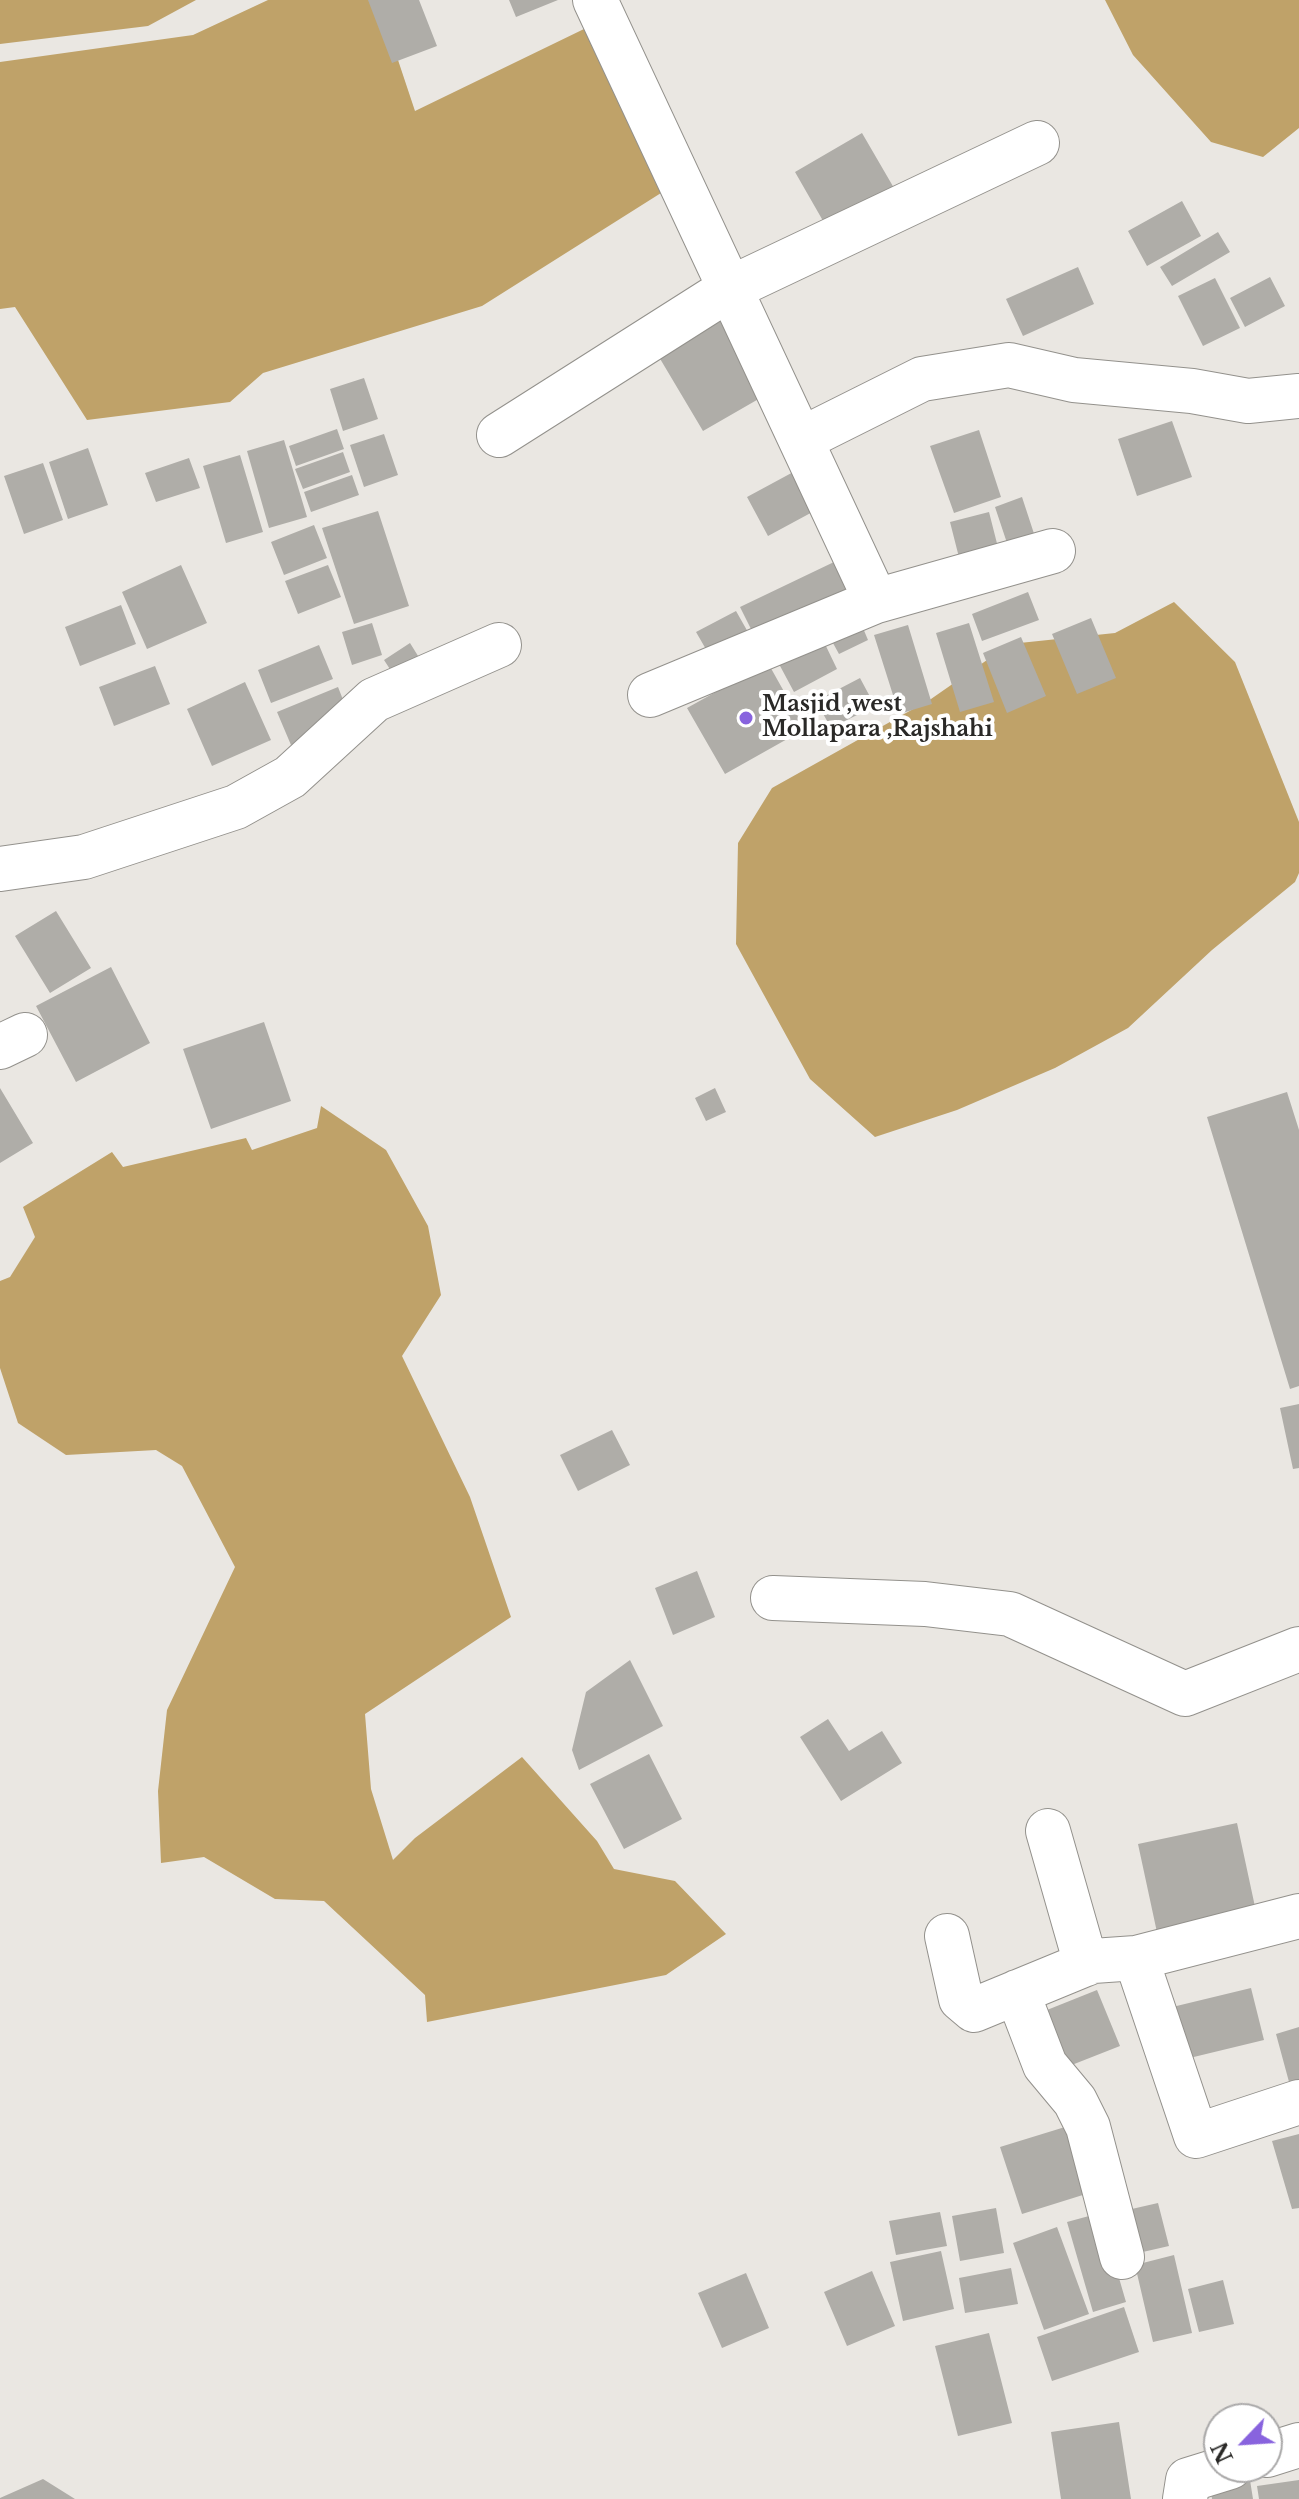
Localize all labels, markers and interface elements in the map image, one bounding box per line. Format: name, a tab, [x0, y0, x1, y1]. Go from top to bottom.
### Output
place label: Masjid ,west Mollapara ,Rajshahi	[762, 692, 993, 744]
marker: Masjid ,west Mollapara ,Rajshahi	[737, 709, 755, 727]
north arrow	[1203, 2403, 1283, 2483]
text: N	[1206, 2437, 1239, 2468]

